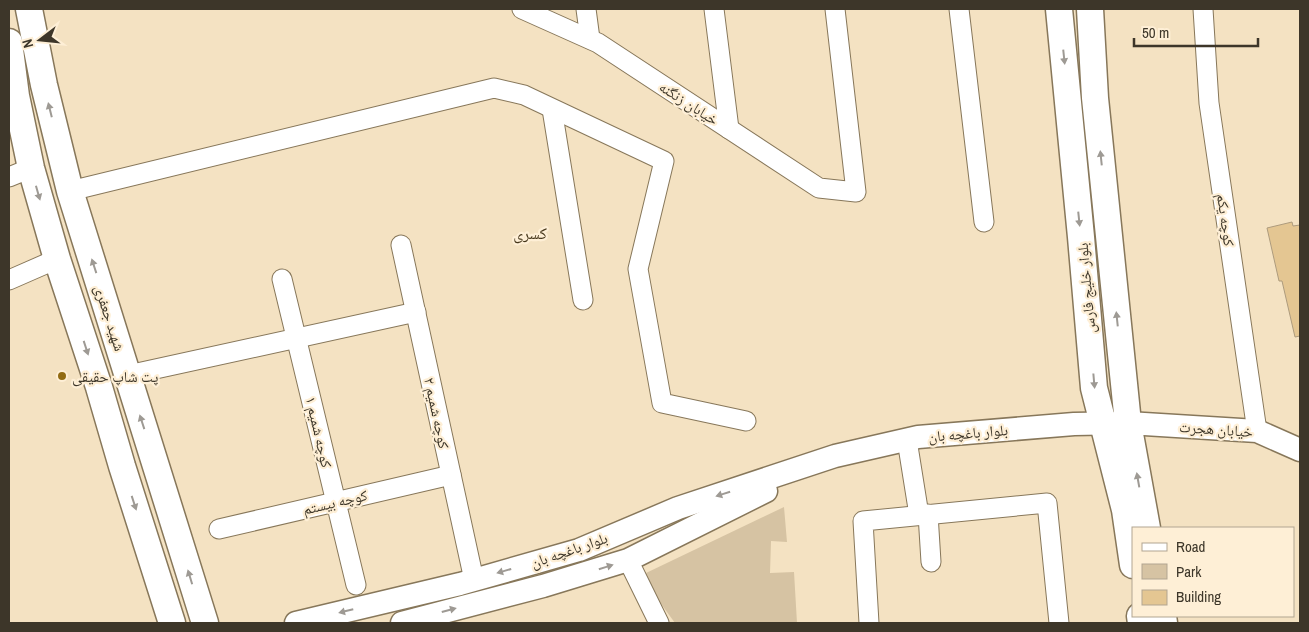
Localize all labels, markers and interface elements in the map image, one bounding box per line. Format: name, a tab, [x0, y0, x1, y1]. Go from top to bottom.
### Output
north arrow	[15, 15, 65, 65]
scale bar	[1134, 15, 1258, 47]
text: 50 m	[1142, 22, 1169, 43]
text: N	[18, 37, 37, 50]
one-way arrow	[1060, 50, 1068, 66]
street label: خیابان زنگنه	[655, 76, 723, 130]
one-way arrow	[46, 103, 54, 118]
one-way arrow	[1097, 149, 1105, 165]
one-way arrow	[34, 186, 42, 201]
street label: کوچه یکم	[1212, 192, 1240, 248]
one-way arrow	[1076, 211, 1084, 227]
district label: کسری	[513, 222, 547, 244]
street label: بلوار خلیج فارس	[1072, 242, 1100, 334]
one-way arrow	[89, 259, 97, 274]
street label: شهید جعفری	[89, 282, 131, 354]
one-way arrow	[1113, 311, 1121, 327]
one-way arrow	[83, 341, 91, 356]
place label: پت شاپ حقیقی	[72, 366, 158, 387]
marker: پت شاپ حقیقی	[56, 370, 68, 382]
one-way arrow	[1090, 373, 1098, 389]
street label: کوچه شمیم ۲	[419, 375, 455, 451]
street label: کوچه شمیم ۱	[301, 394, 337, 470]
one-way arrow	[137, 414, 145, 429]
street label: خیابان هجرت	[1178, 416, 1254, 442]
street label: بلوار باغچه بان	[927, 419, 1009, 447]
one-way arrow	[1134, 472, 1142, 488]
street label: کوچه بیستم	[301, 484, 369, 520]
one-way arrow	[715, 490, 730, 498]
one-way arrow	[131, 496, 138, 511]
street label: بلوار باغچه بان	[528, 527, 610, 573]
legend	[1132, 527, 1294, 617]
text: Road	[1176, 536, 1205, 557]
text: Park	[1176, 561, 1202, 582]
one-way arrow	[598, 562, 613, 570]
one-way arrow	[496, 568, 511, 576]
one-way arrow	[186, 569, 194, 584]
text: Building	[1176, 586, 1221, 607]
one-way arrow	[442, 606, 457, 614]
one-way arrow	[339, 607, 354, 615]

